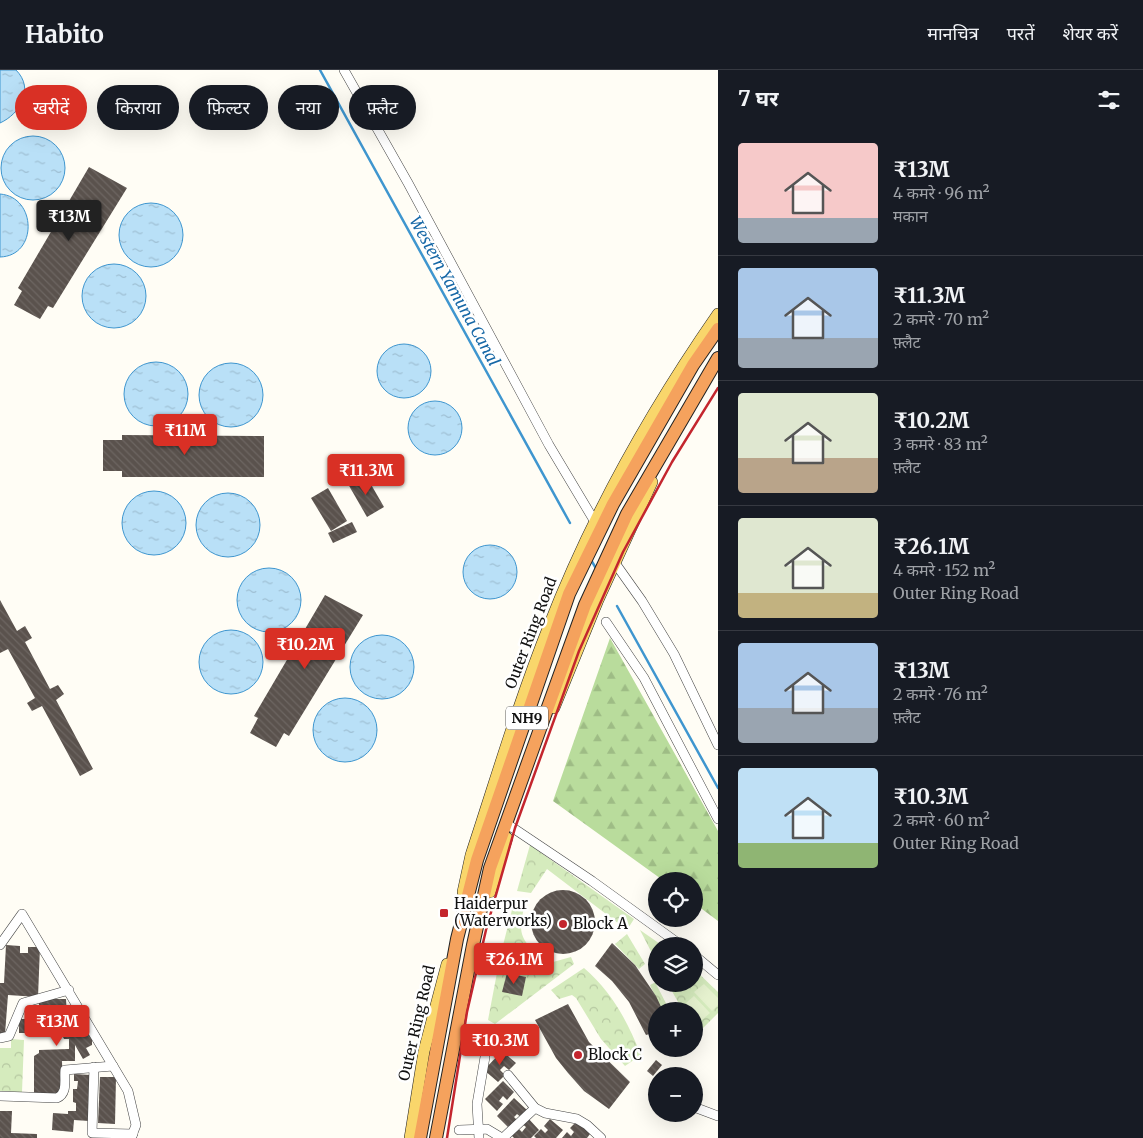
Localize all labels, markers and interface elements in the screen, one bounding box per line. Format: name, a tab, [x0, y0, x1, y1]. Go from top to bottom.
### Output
text: Habito	[25, 19, 104, 50]
text: मानचित्र	[927, 22, 979, 45]
text: परतें	[1007, 22, 1035, 45]
text: शेयर करें	[1063, 22, 1118, 45]
chip: खरीदें	[15, 85, 87, 130]
chip: किराया	[97, 85, 179, 130]
chip: फ़िल्टर	[189, 85, 268, 130]
chip: नया	[278, 85, 339, 130]
chip: फ़्लैट	[349, 85, 416, 130]
text: 7 घर	[738, 85, 778, 112]
icon: filters	[1095, 86, 1123, 114]
text: ₹13M	[893, 156, 950, 183]
icon: home	[778, 163, 838, 223]
text: 4 कमरे · 96 m²	[893, 183, 990, 203]
pin: ₹13M	[39, 200, 99, 242]
text: ₹13M	[47, 206, 91, 226]
text: मकान	[893, 206, 928, 226]
water label: Western Yamuna Canal	[405, 213, 505, 370]
text: ₹11.3M	[893, 282, 965, 309]
icon: home	[778, 288, 838, 348]
text: 2 कमरे · 70 m²	[893, 309, 989, 329]
text: फ़्लैट	[893, 332, 921, 352]
text: ₹10.2M	[893, 407, 969, 434]
icon: home	[778, 413, 838, 473]
pin: ₹11M	[155, 414, 215, 456]
text: ₹11M	[164, 420, 206, 440]
text: 3 कमरे · 83 m²	[893, 434, 988, 454]
pin: ₹11.3M	[325, 454, 407, 496]
text: फ़्लैट	[893, 457, 921, 477]
text: ₹11.3M	[338, 460, 394, 480]
text: ₹26.1M	[893, 533, 969, 560]
icon: home	[778, 538, 838, 598]
text: 4 कमरे · 152 m²	[893, 560, 995, 580]
street label: Outer Ring Road	[501, 574, 561, 691]
text: Outer Ring Road	[893, 583, 1019, 603]
pin: ₹10.2M	[264, 628, 346, 670]
text: ₹10.2M	[276, 634, 334, 654]
text: ₹13M	[893, 657, 950, 684]
icon: home	[778, 663, 838, 723]
text: 2 कमरे · 76 m²	[893, 684, 988, 704]
road number: NH9	[506, 706, 548, 730]
text: फ़्लैट	[893, 707, 921, 727]
text: ₹10.3M	[893, 783, 968, 810]
icon: home	[778, 788, 838, 848]
text: 2 कमरे · 60 m²	[893, 810, 990, 830]
text: Outer Ring Road	[893, 833, 1019, 853]
map controls	[648, 872, 703, 1122]
button: locate	[648, 872, 703, 927]
place label: Haiderpur (Waterworks)	[454, 894, 552, 930]
marker: Haiderpur (Waterworks)	[438, 907, 450, 919]
place label: Block A	[573, 914, 628, 933]
marker: Block A	[557, 918, 569, 930]
button: layers	[648, 937, 703, 992]
pin: ₹26.1M	[473, 942, 555, 985]
text: ₹26.1M	[485, 949, 543, 969]
street label: Outer Ring Road	[394, 963, 439, 1083]
button: +	[648, 1002, 703, 1057]
pin: ₹13M	[27, 1004, 87, 1047]
text: ₹13M	[35, 1011, 79, 1031]
pin: ₹10.3M	[459, 1024, 541, 1066]
text: ₹10.3M	[471, 1030, 529, 1050]
place label: Block C	[588, 1045, 642, 1064]
marker: Block C	[572, 1049, 584, 1061]
button: −	[648, 1067, 703, 1122]

